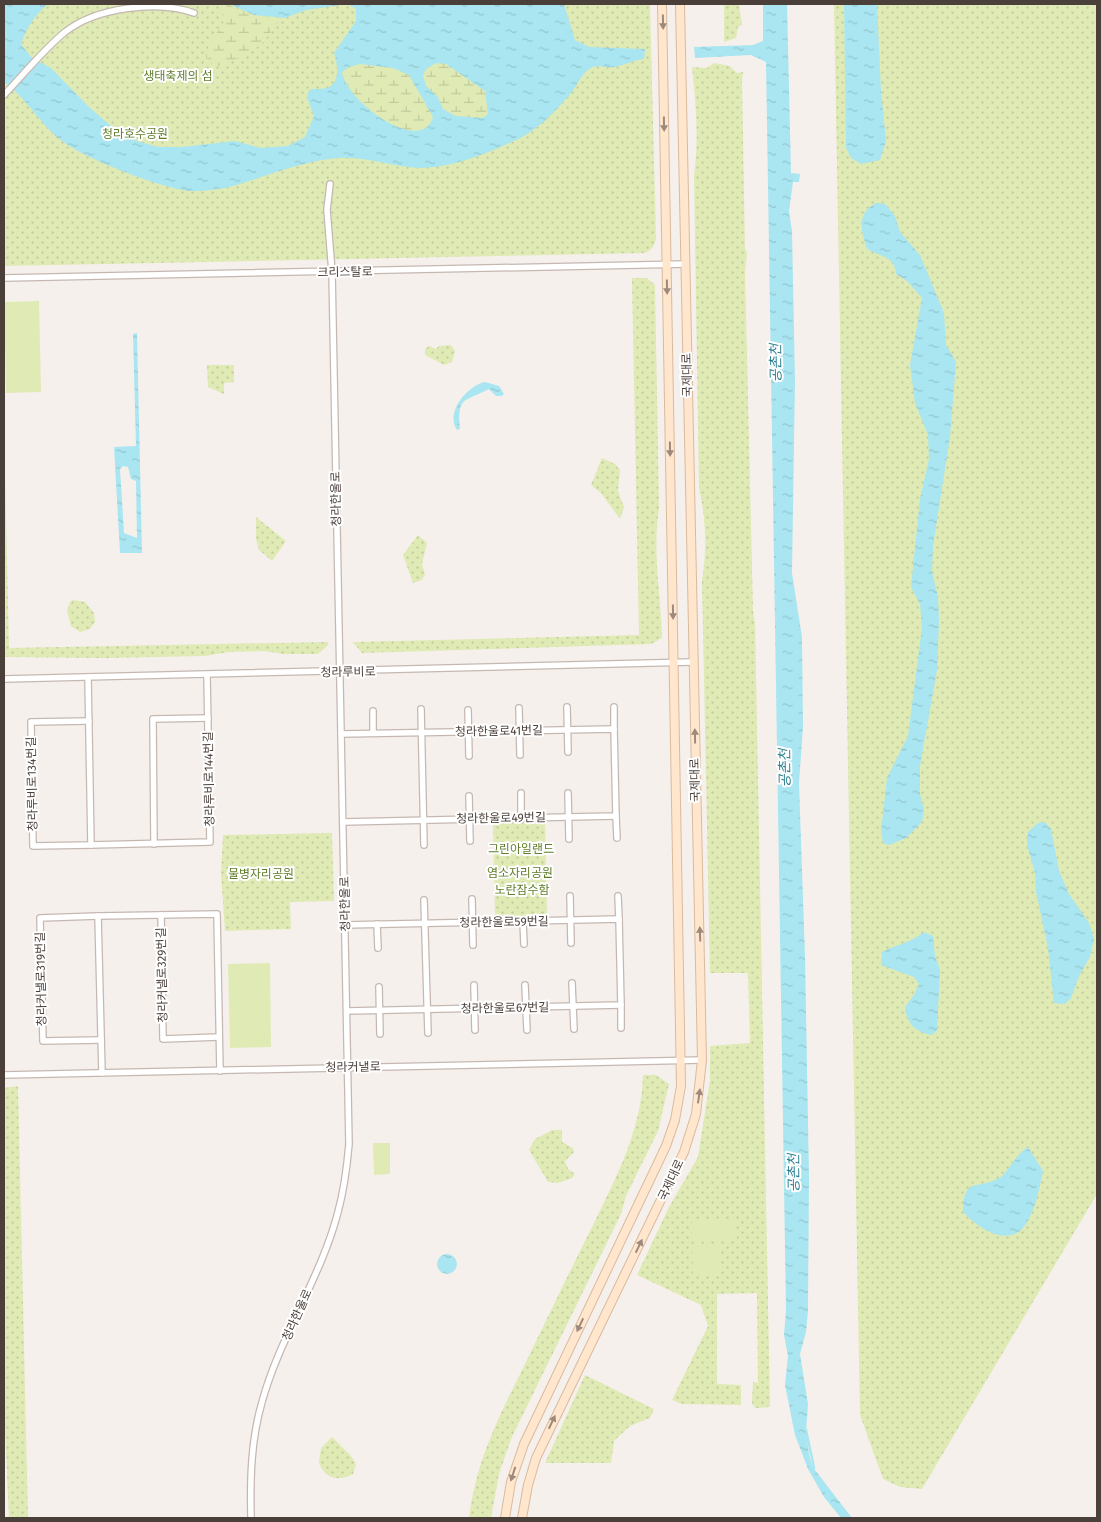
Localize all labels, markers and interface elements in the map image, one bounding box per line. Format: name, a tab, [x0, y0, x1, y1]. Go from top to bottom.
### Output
one-way arrow	[659, 14, 667, 30]
park label: 생태축제의 섬	[143, 69, 213, 83]
one-way arrow	[660, 117, 668, 133]
park label: 청라호수공원	[102, 127, 168, 141]
street label: 크리스탈로	[317, 265, 373, 279]
one-way arrow	[663, 279, 671, 295]
water label: 공촌천	[767, 342, 785, 382]
street label: 국제대로	[680, 353, 694, 397]
one-way arrow	[666, 442, 674, 458]
street label: 청라한울로	[329, 471, 343, 527]
one-way arrow	[669, 604, 677, 620]
street label: 청라루비로	[320, 665, 376, 679]
street label: 청라한울로41번길	[455, 723, 543, 739]
one-way arrow	[690, 728, 698, 744]
street label: 청라루비로144번길	[201, 731, 217, 827]
street label: 청라루비로134번길	[24, 736, 40, 832]
water label: 공촌천	[776, 747, 794, 787]
street label: 국제대로	[688, 758, 702, 802]
street label: 청라한울로49번길	[456, 810, 546, 826]
park label: 그린아일랜드	[488, 842, 554, 856]
park label: 염소자리공원	[487, 866, 553, 880]
park label: 물병자리공원	[228, 867, 294, 881]
street label: 청라한울로	[338, 876, 352, 932]
park label: 노란잠수함	[494, 883, 550, 897]
street label: 청라한울로59번길	[459, 914, 549, 930]
one-way arrow	[696, 925, 704, 941]
street label: 청라커낼로329번길	[154, 927, 170, 1023]
street label: 청라커낼로319번길	[33, 932, 49, 1026]
street label: 청라한울로67번길	[461, 1000, 549, 1016]
street label: 청라커낼로	[325, 1060, 381, 1074]
one-way arrow	[695, 1088, 703, 1104]
water label: 공촌천	[785, 1152, 803, 1192]
street label: 국제대로	[655, 1157, 687, 1203]
one-way arrow	[635, 1239, 643, 1253]
street label: 청라한울로	[279, 1287, 315, 1343]
one-way arrow	[575, 1318, 583, 1332]
one-way arrow	[549, 1415, 557, 1429]
one-way arrow	[509, 1466, 517, 1481]

